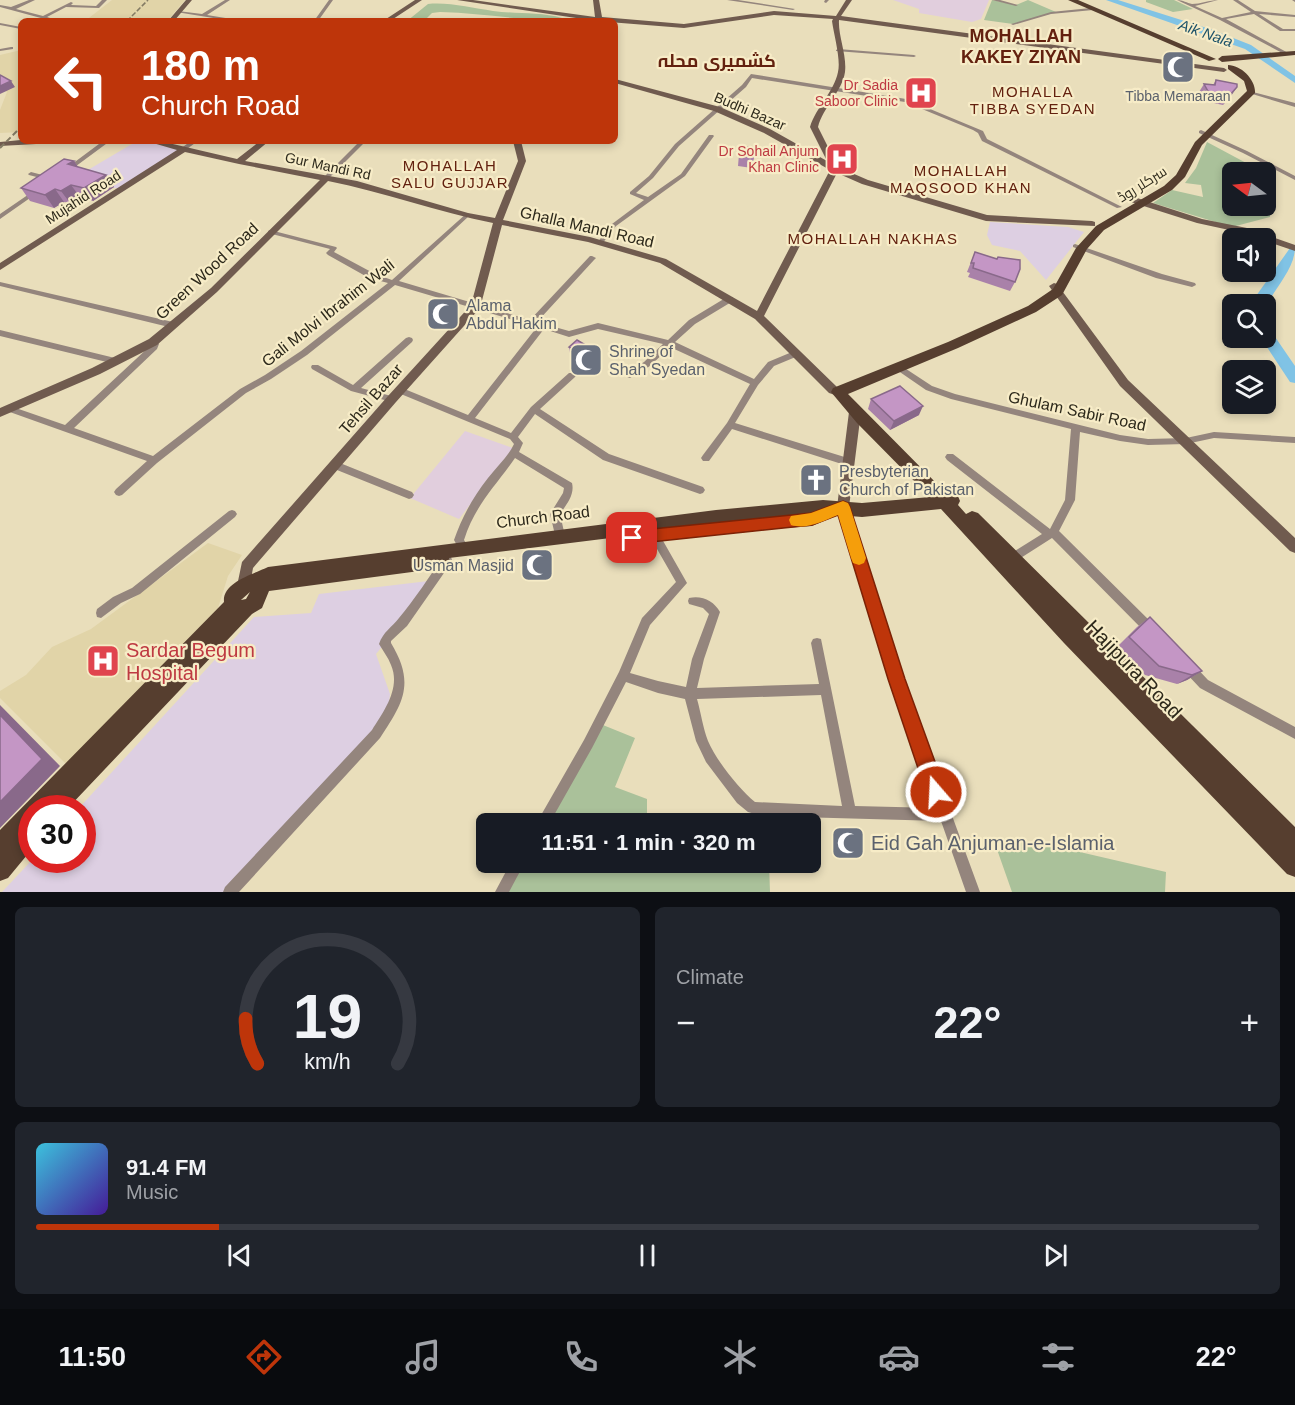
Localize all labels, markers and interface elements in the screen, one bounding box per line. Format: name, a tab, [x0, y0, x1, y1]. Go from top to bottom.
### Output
water label: Aik Nala	[1176, 16, 1235, 50]
district label: MOHALLAH KAKEY ZIYAN	[961, 26, 1081, 67]
icon: left	[42, 42, 120, 120]
text: 180 m	[141, 42, 260, 89]
mosque icon: Tibba Memaraan	[1160, 49, 1196, 85]
district label: کشمیری محلہ	[658, 51, 776, 72]
hospital icon: Dr Sadia Saboor Clinic	[903, 75, 939, 111]
place label: Dr Sadia Saboor Clinic	[815, 77, 898, 109]
district label: MOHALLA TIBBA SYEDAN	[970, 83, 1096, 117]
place label: Tibba Memaraan	[1125, 88, 1231, 104]
street label: Budhi Bazar	[712, 89, 789, 133]
text: Church Road	[141, 91, 300, 121]
hospital icon: Dr Sohail Anjum Khan Clinic	[824, 141, 860, 177]
place label: Dr Sohail Anjum Khan Clinic	[719, 143, 819, 175]
street label: Gur Mandi Rd	[284, 149, 372, 183]
district label: MOHALLAH SALU GUJJAR	[391, 157, 509, 191]
district label: MOHALLAH MAQSOOD KHAN	[890, 162, 1032, 196]
north arrow	[1222, 162, 1276, 216]
map controls	[1222, 162, 1276, 414]
street label: سرکلر روڈ	[1115, 163, 1169, 205]
street label: Mujahid Road	[42, 167, 124, 227]
street label: Ghalla Mandi Road	[518, 203, 656, 251]
street label: Green Wood Road	[153, 219, 261, 323]
button: sound	[1222, 228, 1276, 282]
district label: MOHALLAH NAKHAS	[788, 230, 958, 247]
street label: Gali Molvi Ibrahim Wali	[259, 256, 397, 370]
button: search	[1222, 294, 1276, 348]
mosque icon: Alama Abdul Hakim	[425, 296, 461, 332]
place label: Alama Abdul Hakim	[466, 297, 557, 332]
mosque icon: Shrine of Shah Syedan	[568, 342, 604, 378]
place label: Shrine of Shah Syedan	[609, 343, 705, 378]
street label: Tehsil Bazar	[336, 360, 406, 437]
button: layers	[1222, 360, 1276, 414]
street label: Ghulam Sabir Road	[1007, 388, 1147, 434]
church icon: Presbyterian Church of Pakistan	[798, 462, 834, 498]
place label: Presbyterian Church of Pakistan	[839, 463, 974, 498]
street label: Church Road	[495, 503, 591, 531]
pin	[606, 512, 657, 563]
icon: arrive	[615, 521, 648, 554]
mosque icon: Usman Masjid	[519, 547, 555, 583]
place label: Usman Masjid	[413, 557, 514, 574]
street label: Hajipura Road	[1082, 615, 1186, 723]
place label: Sardar Begum Hospital	[126, 639, 255, 684]
hospital icon: Sardar Begum Hospital	[85, 643, 121, 679]
position arrow	[904, 760, 968, 824]
speed limit sign: 30	[18, 795, 96, 873]
mosque icon: Eid Gah Anjuman-e-Islamia	[830, 825, 866, 861]
text: 11:51 · 1 min · 320 m	[542, 830, 756, 855]
place label: Eid Gah Anjuman-e-Islamia	[871, 832, 1115, 854]
text: Climate	[676, 966, 744, 988]
text: 19	[293, 982, 362, 1051]
text: 22°	[933, 997, 1002, 1048]
text: −	[676, 1004, 695, 1041]
text: +	[1240, 1004, 1259, 1041]
text: km/h	[304, 1050, 351, 1074]
text: 91.4 FM	[126, 1155, 207, 1180]
text: Music	[126, 1181, 178, 1203]
icon: previous	[223, 1239, 256, 1272]
icon: pause	[631, 1239, 664, 1272]
icon: next	[1039, 1239, 1072, 1272]
icon: directions	[243, 1336, 285, 1378]
icon: music	[402, 1336, 444, 1378]
icon: phone	[560, 1336, 602, 1378]
icon: climate	[719, 1336, 761, 1378]
icon: car	[878, 1336, 920, 1378]
icon: filters	[1037, 1336, 1079, 1378]
text: 11:50	[58, 1342, 126, 1372]
text: 22°	[1196, 1342, 1237, 1372]

